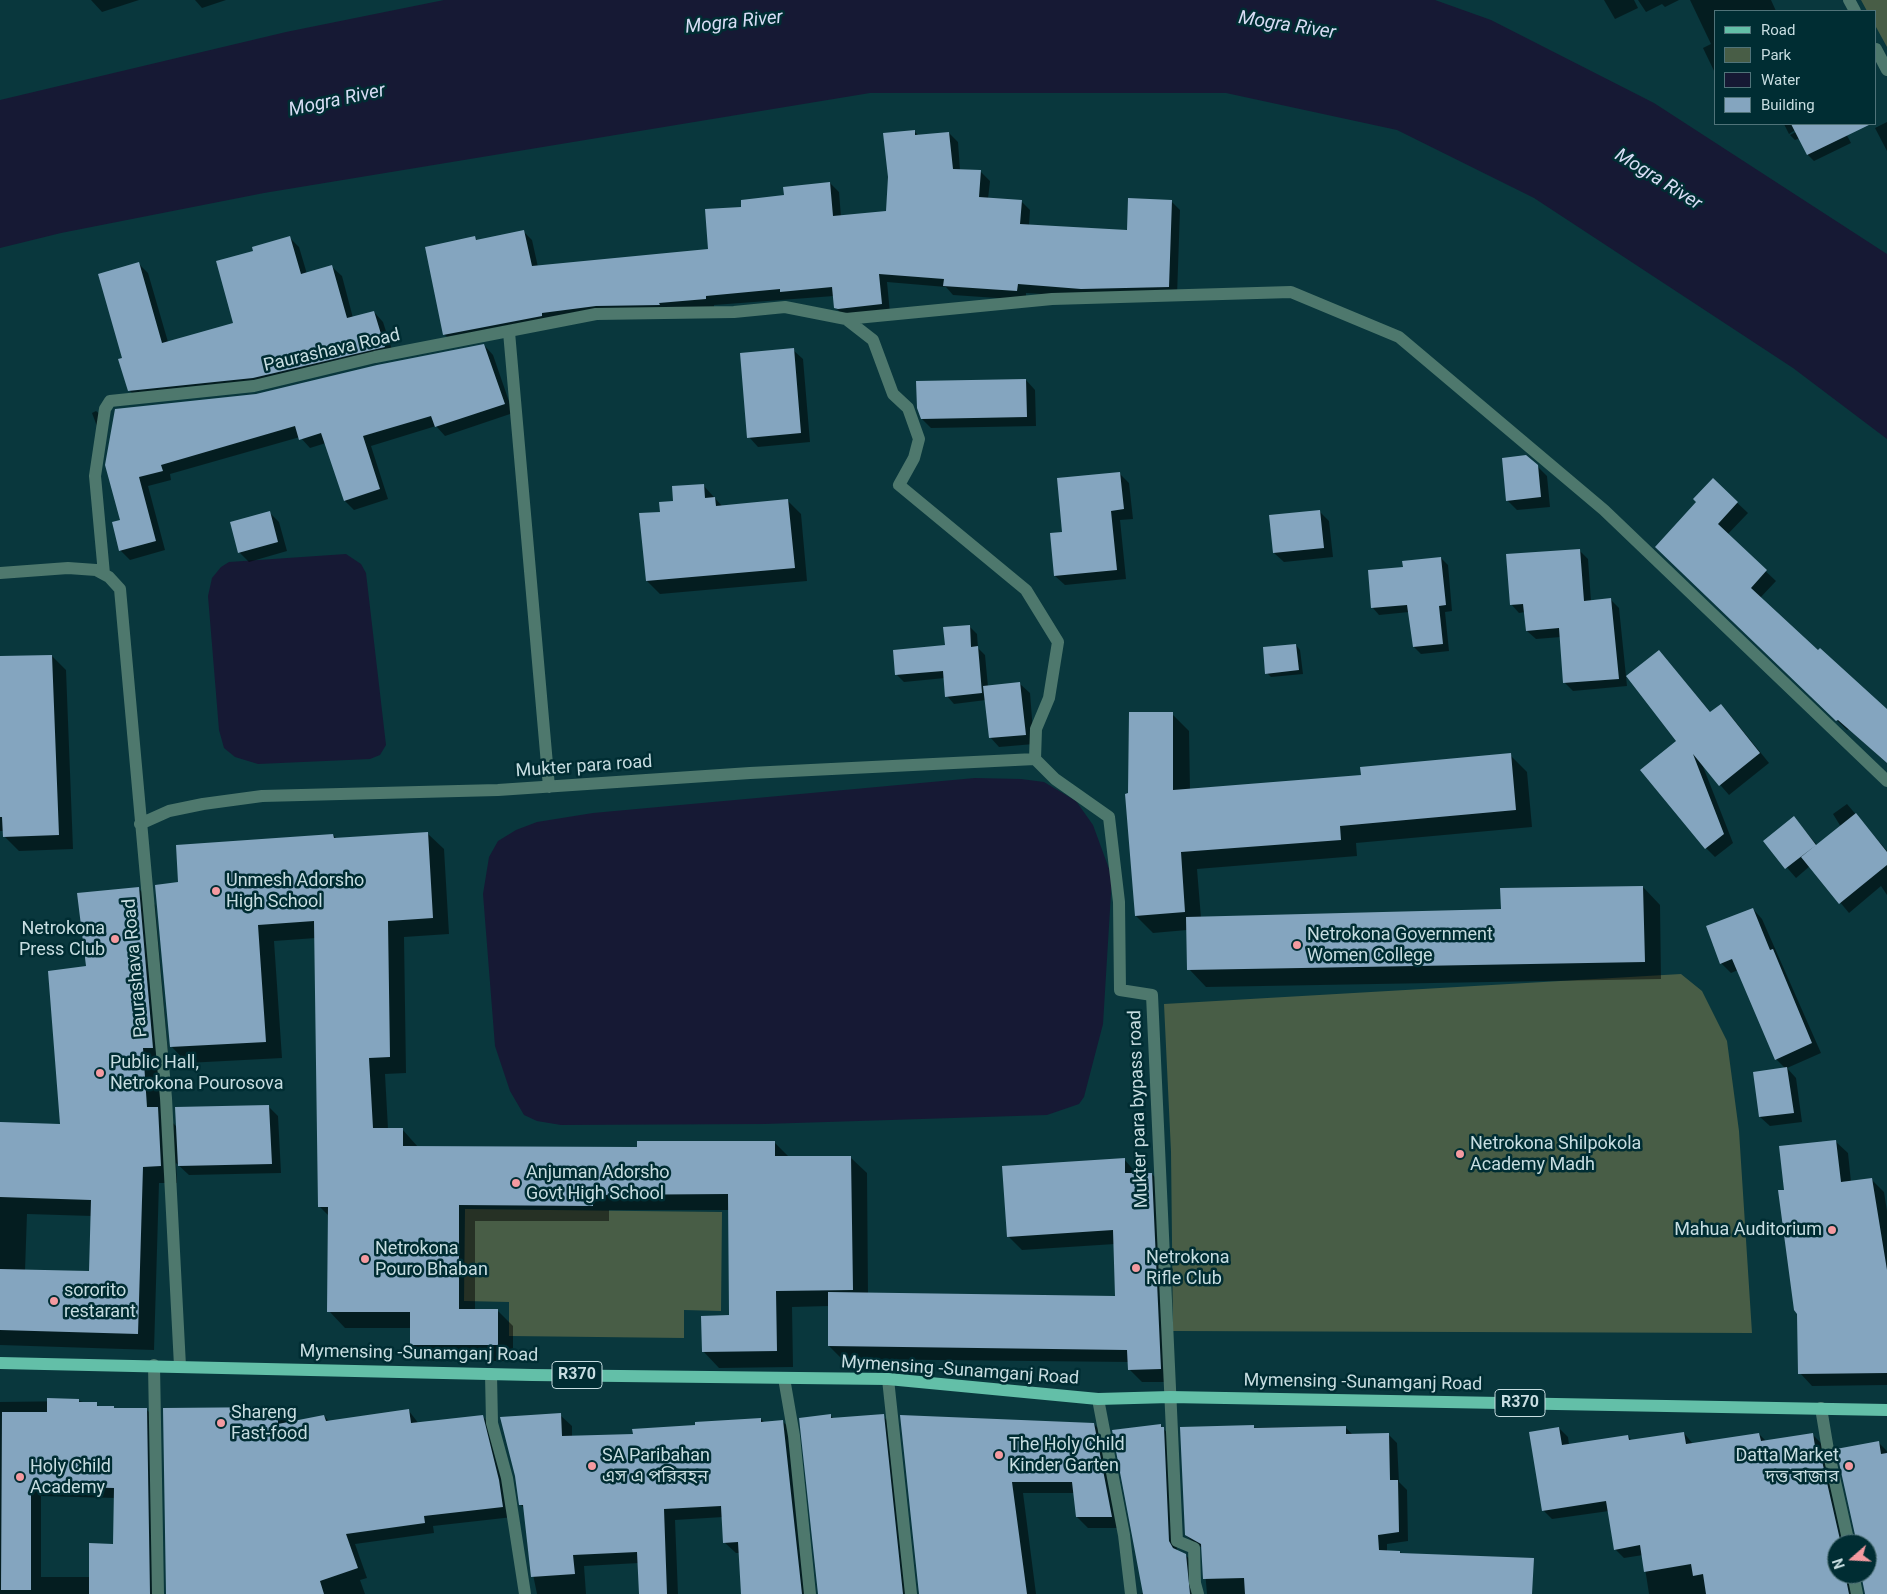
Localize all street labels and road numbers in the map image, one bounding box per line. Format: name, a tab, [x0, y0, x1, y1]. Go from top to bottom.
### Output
street label: Paurashava Road	[262, 325, 402, 377]
street label: Mukter para road	[515, 751, 653, 783]
street label: Paurashava Road	[119, 898, 153, 1038]
street label: Mukter para bypass road	[1125, 1010, 1153, 1208]
street label: Mymensing -Sunamganj Road	[299, 1341, 539, 1367]
street label: Mymensing -Sunamganj Road	[840, 1352, 1080, 1390]
road number: R370	[552, 1362, 602, 1388]
street label: Mymensing -Sunamganj Road	[1243, 1370, 1483, 1396]
road number: R370	[1495, 1390, 1545, 1416]

